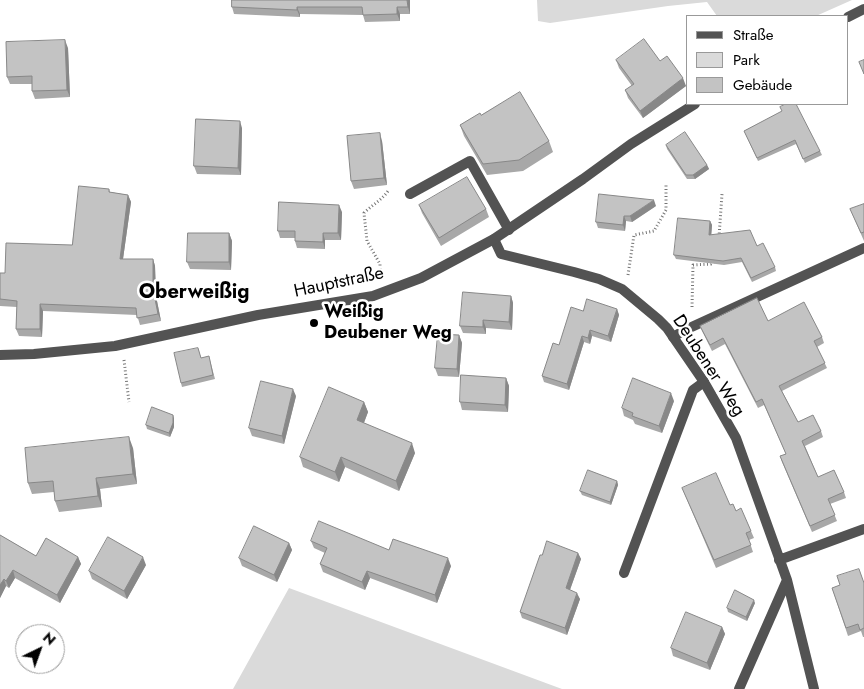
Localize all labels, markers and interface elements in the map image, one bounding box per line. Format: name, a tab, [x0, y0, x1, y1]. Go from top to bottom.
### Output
legend	[686, 15, 849, 105]
text: Straße	[733, 24, 773, 46]
text: Park	[733, 49, 760, 71]
text: Gebäude	[733, 74, 792, 96]
street label: Hauptstraße	[292, 263, 386, 303]
district label: Oberweißig	[139, 281, 249, 305]
place label: Weißig Deubener Weg	[324, 302, 452, 344]
street label: Deubener Weg	[667, 311, 749, 421]
marker: Weißig Deubener Weg	[308, 317, 320, 329]
north arrow	[15, 624, 65, 674]
text: N	[39, 627, 60, 650]

